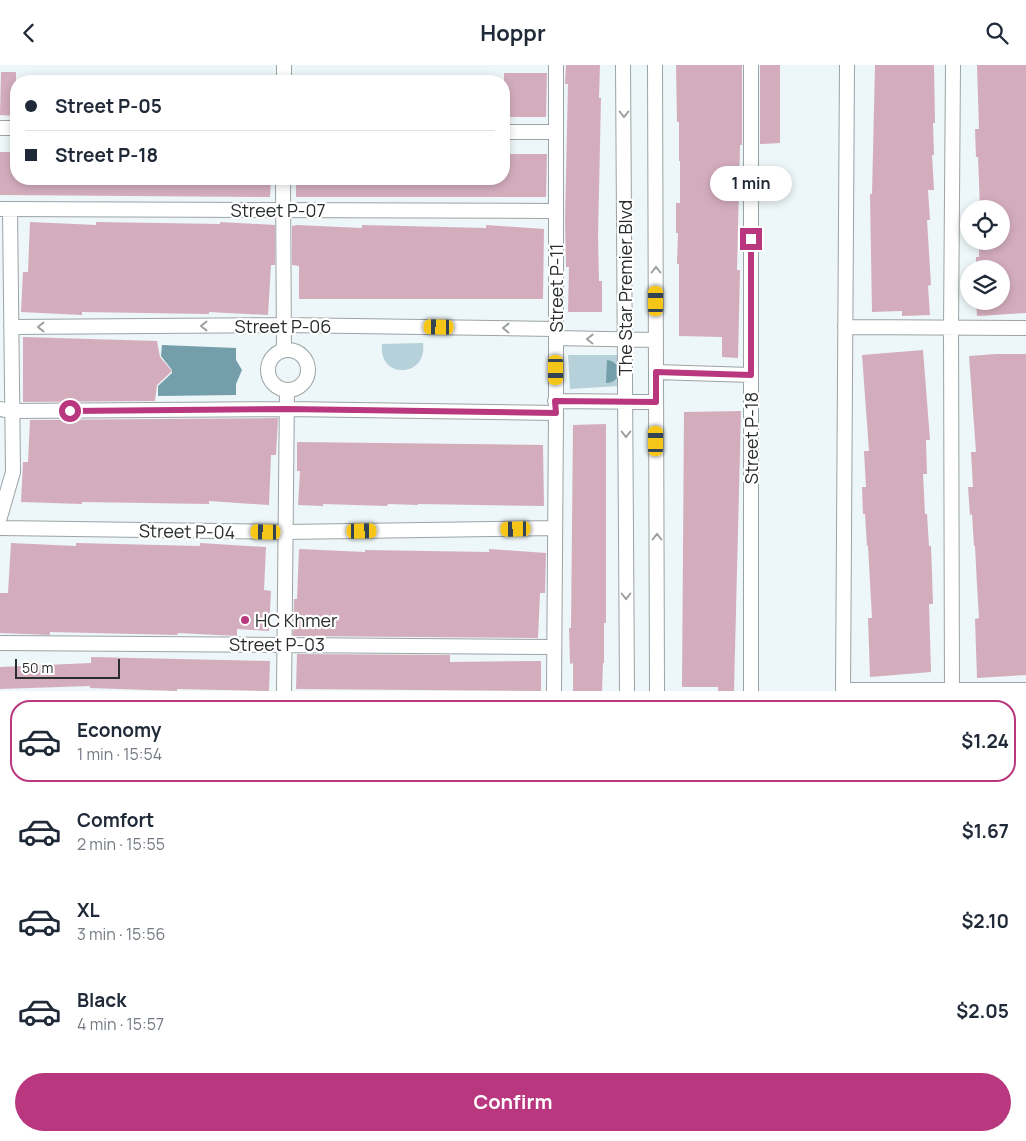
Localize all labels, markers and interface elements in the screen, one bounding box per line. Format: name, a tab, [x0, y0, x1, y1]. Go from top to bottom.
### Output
text: Hoppr	[480, 18, 546, 48]
icon: back	[15, 19, 43, 47]
icon: search	[983, 19, 1011, 47]
text: Street P-05	[55, 93, 162, 119]
one-way arrow	[619, 110, 629, 118]
text: Street P-18	[55, 142, 158, 168]
callout: 1 min	[710, 166, 792, 201]
text: 1 min	[731, 172, 771, 194]
street label: Street P-07	[231, 198, 325, 222]
street label: The Star Premier Blvd	[613, 200, 637, 376]
map controls	[960, 200, 1010, 310]
button: locate	[960, 200, 1010, 250]
route end	[740, 228, 762, 250]
street label: Street P-11	[544, 244, 568, 332]
button: layers	[960, 260, 1010, 310]
one-way arrow	[651, 266, 661, 274]
car	[648, 286, 663, 316]
street label: Street P-06	[234, 314, 332, 338]
car	[423, 319, 454, 335]
one-way arrow	[200, 321, 208, 331]
one-way arrow	[37, 322, 45, 332]
one-way arrow	[502, 323, 510, 333]
one-way arrow	[586, 334, 594, 344]
car	[548, 355, 563, 385]
street label: Street P-18	[739, 392, 763, 484]
route start	[59, 400, 81, 422]
car	[648, 426, 663, 456]
one-way arrow	[621, 430, 631, 438]
street label: Street P-04	[139, 518, 235, 544]
car	[500, 521, 531, 537]
car	[346, 523, 377, 539]
car	[250, 524, 281, 540]
one-way arrow	[652, 533, 662, 541]
one-way arrow	[621, 592, 632, 600]
place label: HC Khmer	[255, 608, 338, 632]
marker: HC Khmer	[239, 614, 251, 626]
street label: Street P-03	[229, 632, 325, 656]
scale bar	[15, 656, 120, 679]
text: 50 m	[22, 658, 53, 677]
text: Economy	[77, 717, 161, 743]
icon: car	[17, 719, 62, 764]
text: $1.24	[961, 728, 1009, 754]
text: 1 min · 15:54	[77, 743, 162, 765]
text: Comfort	[77, 807, 154, 833]
icon: car	[17, 809, 62, 854]
text: $1.67	[962, 818, 1009, 844]
text: 2 min · 15:55	[77, 833, 165, 855]
text: XL	[77, 897, 100, 923]
icon: car	[17, 899, 62, 944]
text: $2.10	[961, 908, 1009, 934]
text: 3 min · 15:56	[77, 923, 165, 945]
text: Black	[77, 987, 126, 1013]
icon: car	[17, 989, 62, 1034]
text: $2.05	[956, 998, 1009, 1024]
text: 4 min · 15:57	[77, 1013, 164, 1035]
button: Confirm	[15, 1073, 1011, 1131]

